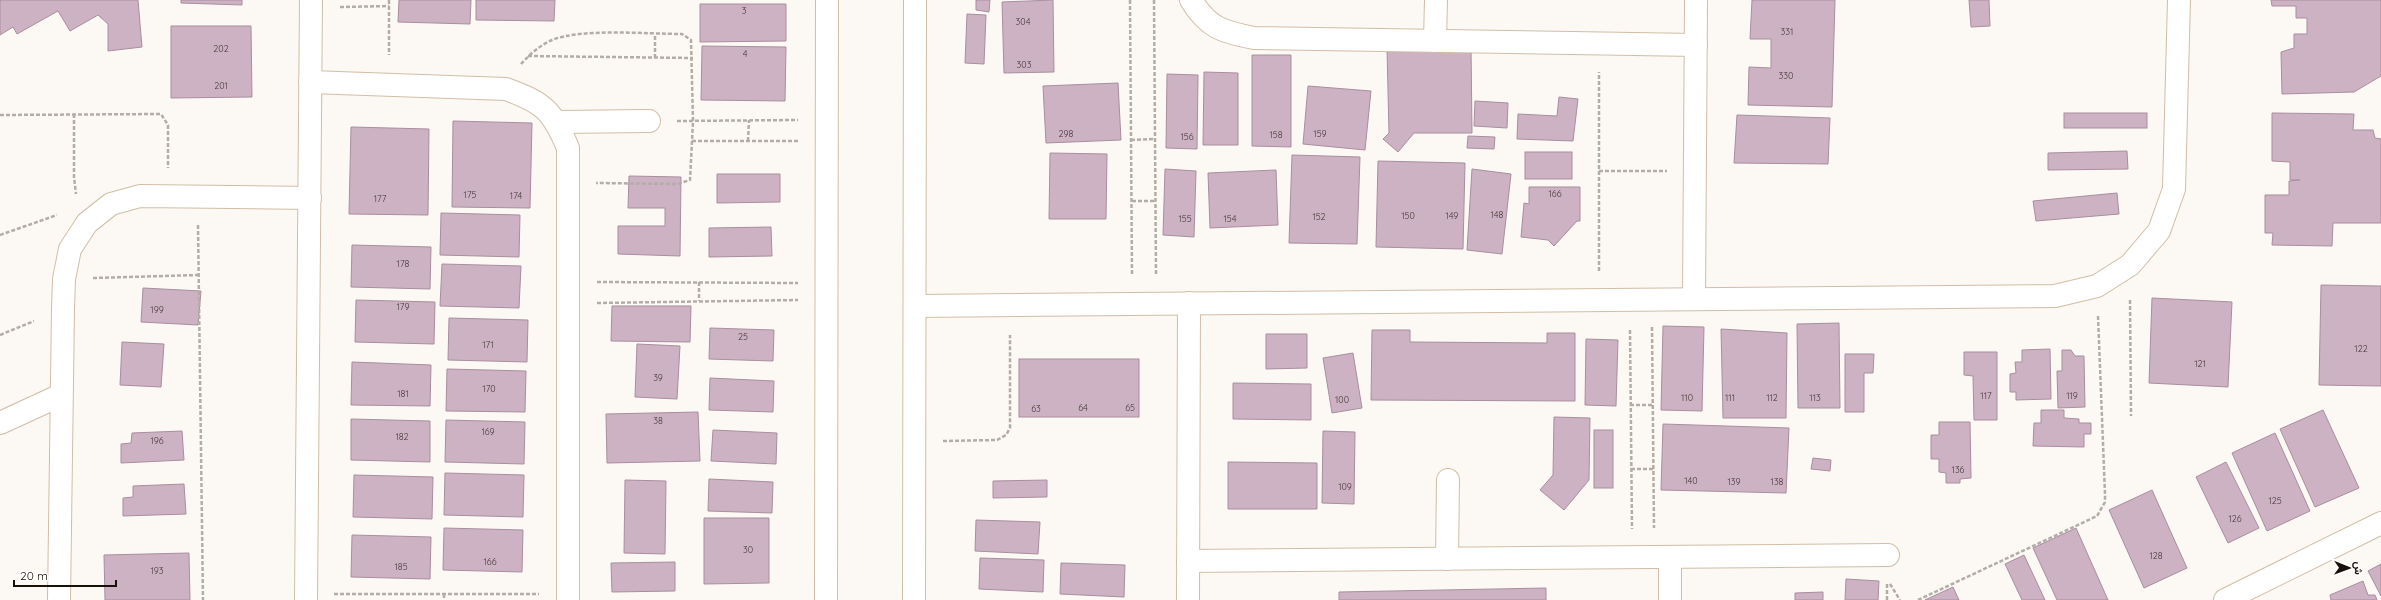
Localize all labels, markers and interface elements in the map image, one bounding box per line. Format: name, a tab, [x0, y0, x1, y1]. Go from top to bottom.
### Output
house number: 3	[742, 5, 747, 16]
house number: 304	[1016, 16, 1031, 27]
house number: 331	[1781, 26, 1793, 37]
house number: 202	[213, 43, 229, 54]
house number: 4	[743, 48, 748, 59]
house number: 303	[1017, 59, 1032, 70]
house number: 330	[1779, 70, 1793, 81]
house number: 201	[214, 80, 228, 91]
house number: 298	[1059, 128, 1074, 139]
house number: 159	[1313, 128, 1327, 139]
house number: 158	[1269, 129, 1283, 140]
house number: 156	[1180, 131, 1194, 142]
house number: 166	[1548, 188, 1562, 199]
house number: 175	[464, 189, 477, 200]
house number: 174	[510, 190, 522, 201]
house number: 177	[374, 193, 387, 204]
house number: 148	[1491, 209, 1504, 220]
house number: 150	[1401, 210, 1415, 221]
house number: 149	[1446, 210, 1458, 221]
house number: 152	[1312, 211, 1326, 222]
house number: 155	[1178, 213, 1192, 224]
house number: 154	[1224, 213, 1237, 224]
house number: 178	[397, 258, 410, 269]
house number: 179	[397, 301, 409, 312]
house number: 199	[150, 304, 164, 315]
house number: 25	[738, 331, 748, 342]
house number: 171	[482, 339, 494, 350]
house number: 122	[2354, 343, 2368, 354]
house number: 121	[2194, 358, 2206, 369]
house number: 39	[653, 372, 663, 383]
house number: 170	[482, 383, 496, 394]
house number: 181	[397, 388, 409, 399]
house number: 117	[1980, 390, 1992, 401]
house number: 119	[2066, 390, 2078, 401]
house number: 110	[1681, 392, 1693, 403]
house number: 111	[1725, 392, 1735, 403]
house number: 112	[1766, 392, 1778, 403]
house number: 113	[1809, 392, 1821, 403]
house number: 100	[1335, 394, 1349, 405]
house number: 64	[1078, 402, 1088, 413]
house number: 65	[1125, 402, 1135, 413]
house number: 63	[1031, 403, 1041, 414]
house number: 38	[653, 415, 663, 426]
house number: 169	[481, 426, 495, 437]
house number: 182	[395, 431, 409, 442]
house number: 196	[150, 435, 164, 446]
house number: 136	[1952, 464, 1965, 475]
house number: 140	[1684, 475, 1698, 486]
house number: 139	[1727, 476, 1741, 487]
house number: 138	[1771, 476, 1784, 487]
house number: 109	[1338, 481, 1352, 492]
house number: 125	[2268, 495, 2282, 506]
house number: 126	[2228, 513, 2242, 524]
house number: 30	[743, 544, 753, 555]
north arrow	[2329, 548, 2369, 588]
house number: 128	[2149, 550, 2163, 561]
house number: 166	[483, 556, 497, 567]
house number: 185	[394, 561, 408, 572]
text: ش	[2352, 561, 2366, 575]
scale bar	[14, 562, 116, 588]
house number: 193	[150, 565, 164, 576]
text: 20 m	[20, 568, 48, 583]

